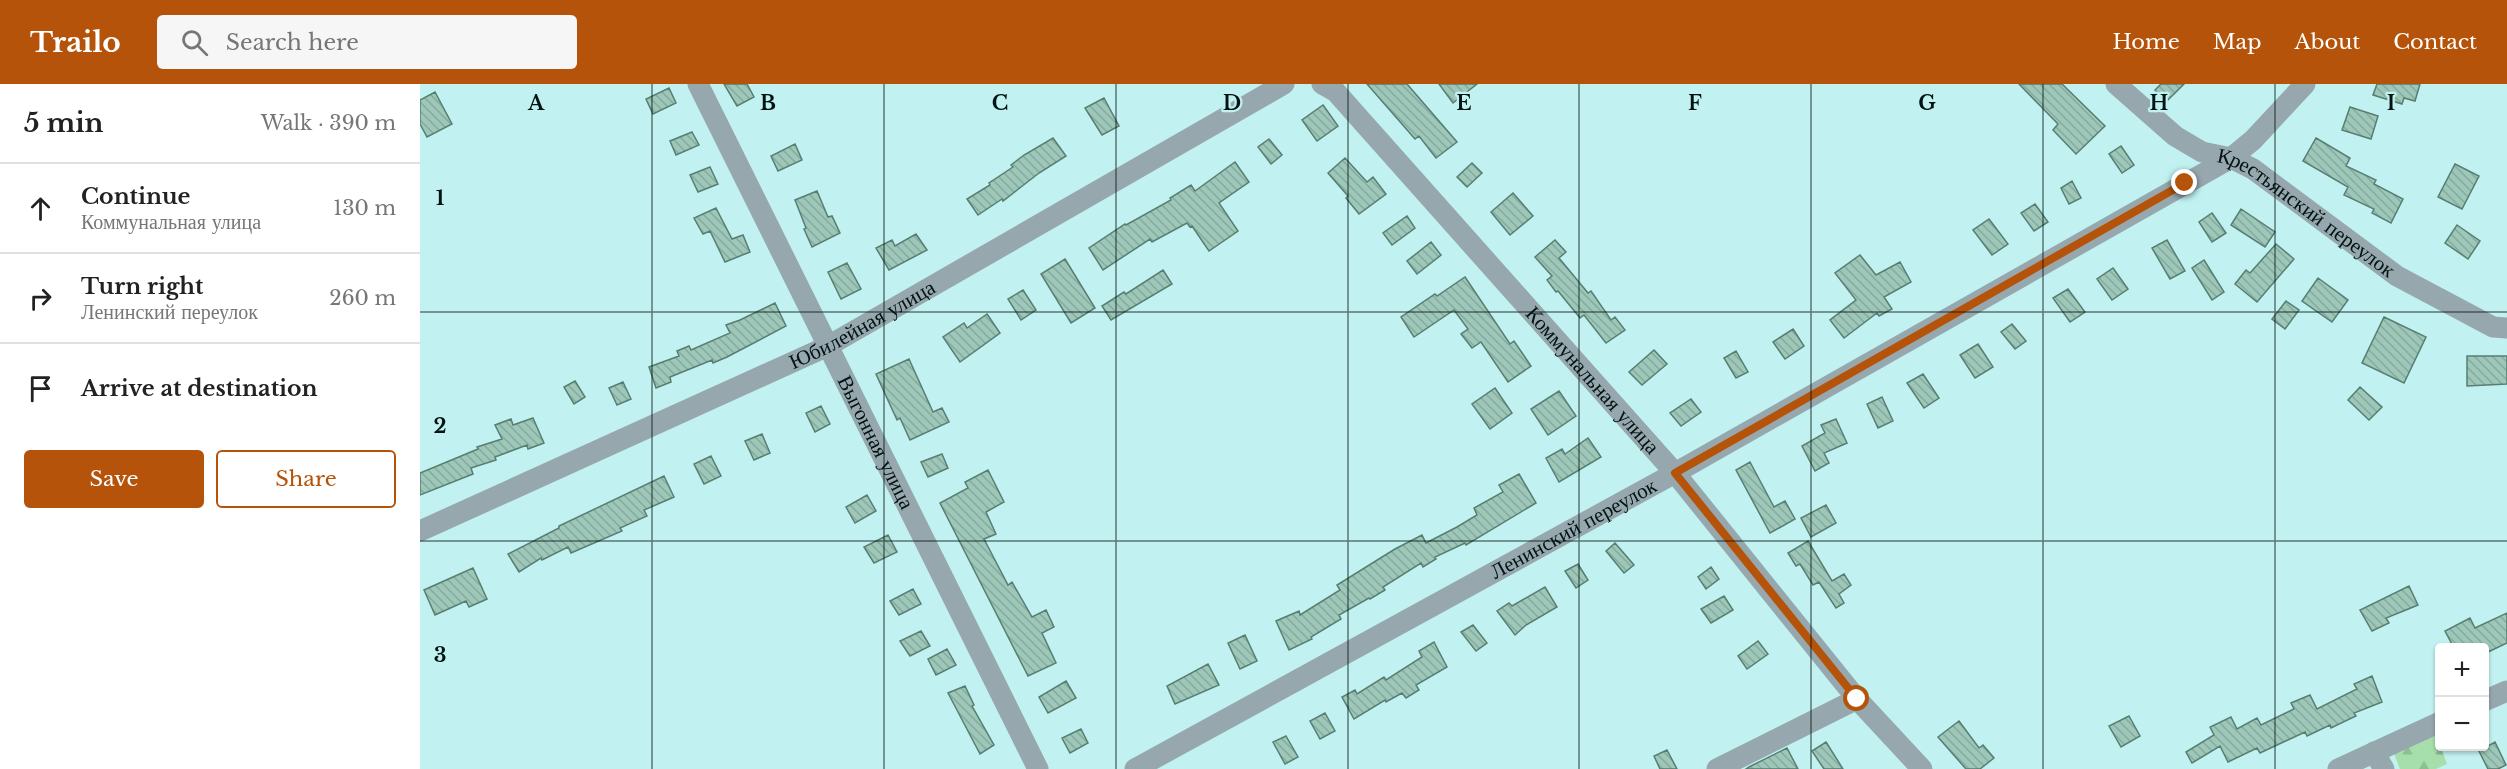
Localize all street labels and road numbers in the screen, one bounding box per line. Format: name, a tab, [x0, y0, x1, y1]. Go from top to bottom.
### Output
street label: Крестьянский переулок	[2215, 142, 2401, 284]
street label: Юбилейная улица	[785, 274, 940, 375]
street label: Коммунальная улица	[1520, 301, 1666, 460]
street label: Выгонная улица	[832, 371, 920, 514]
street label: Ленинский переулок	[1486, 472, 1662, 585]

